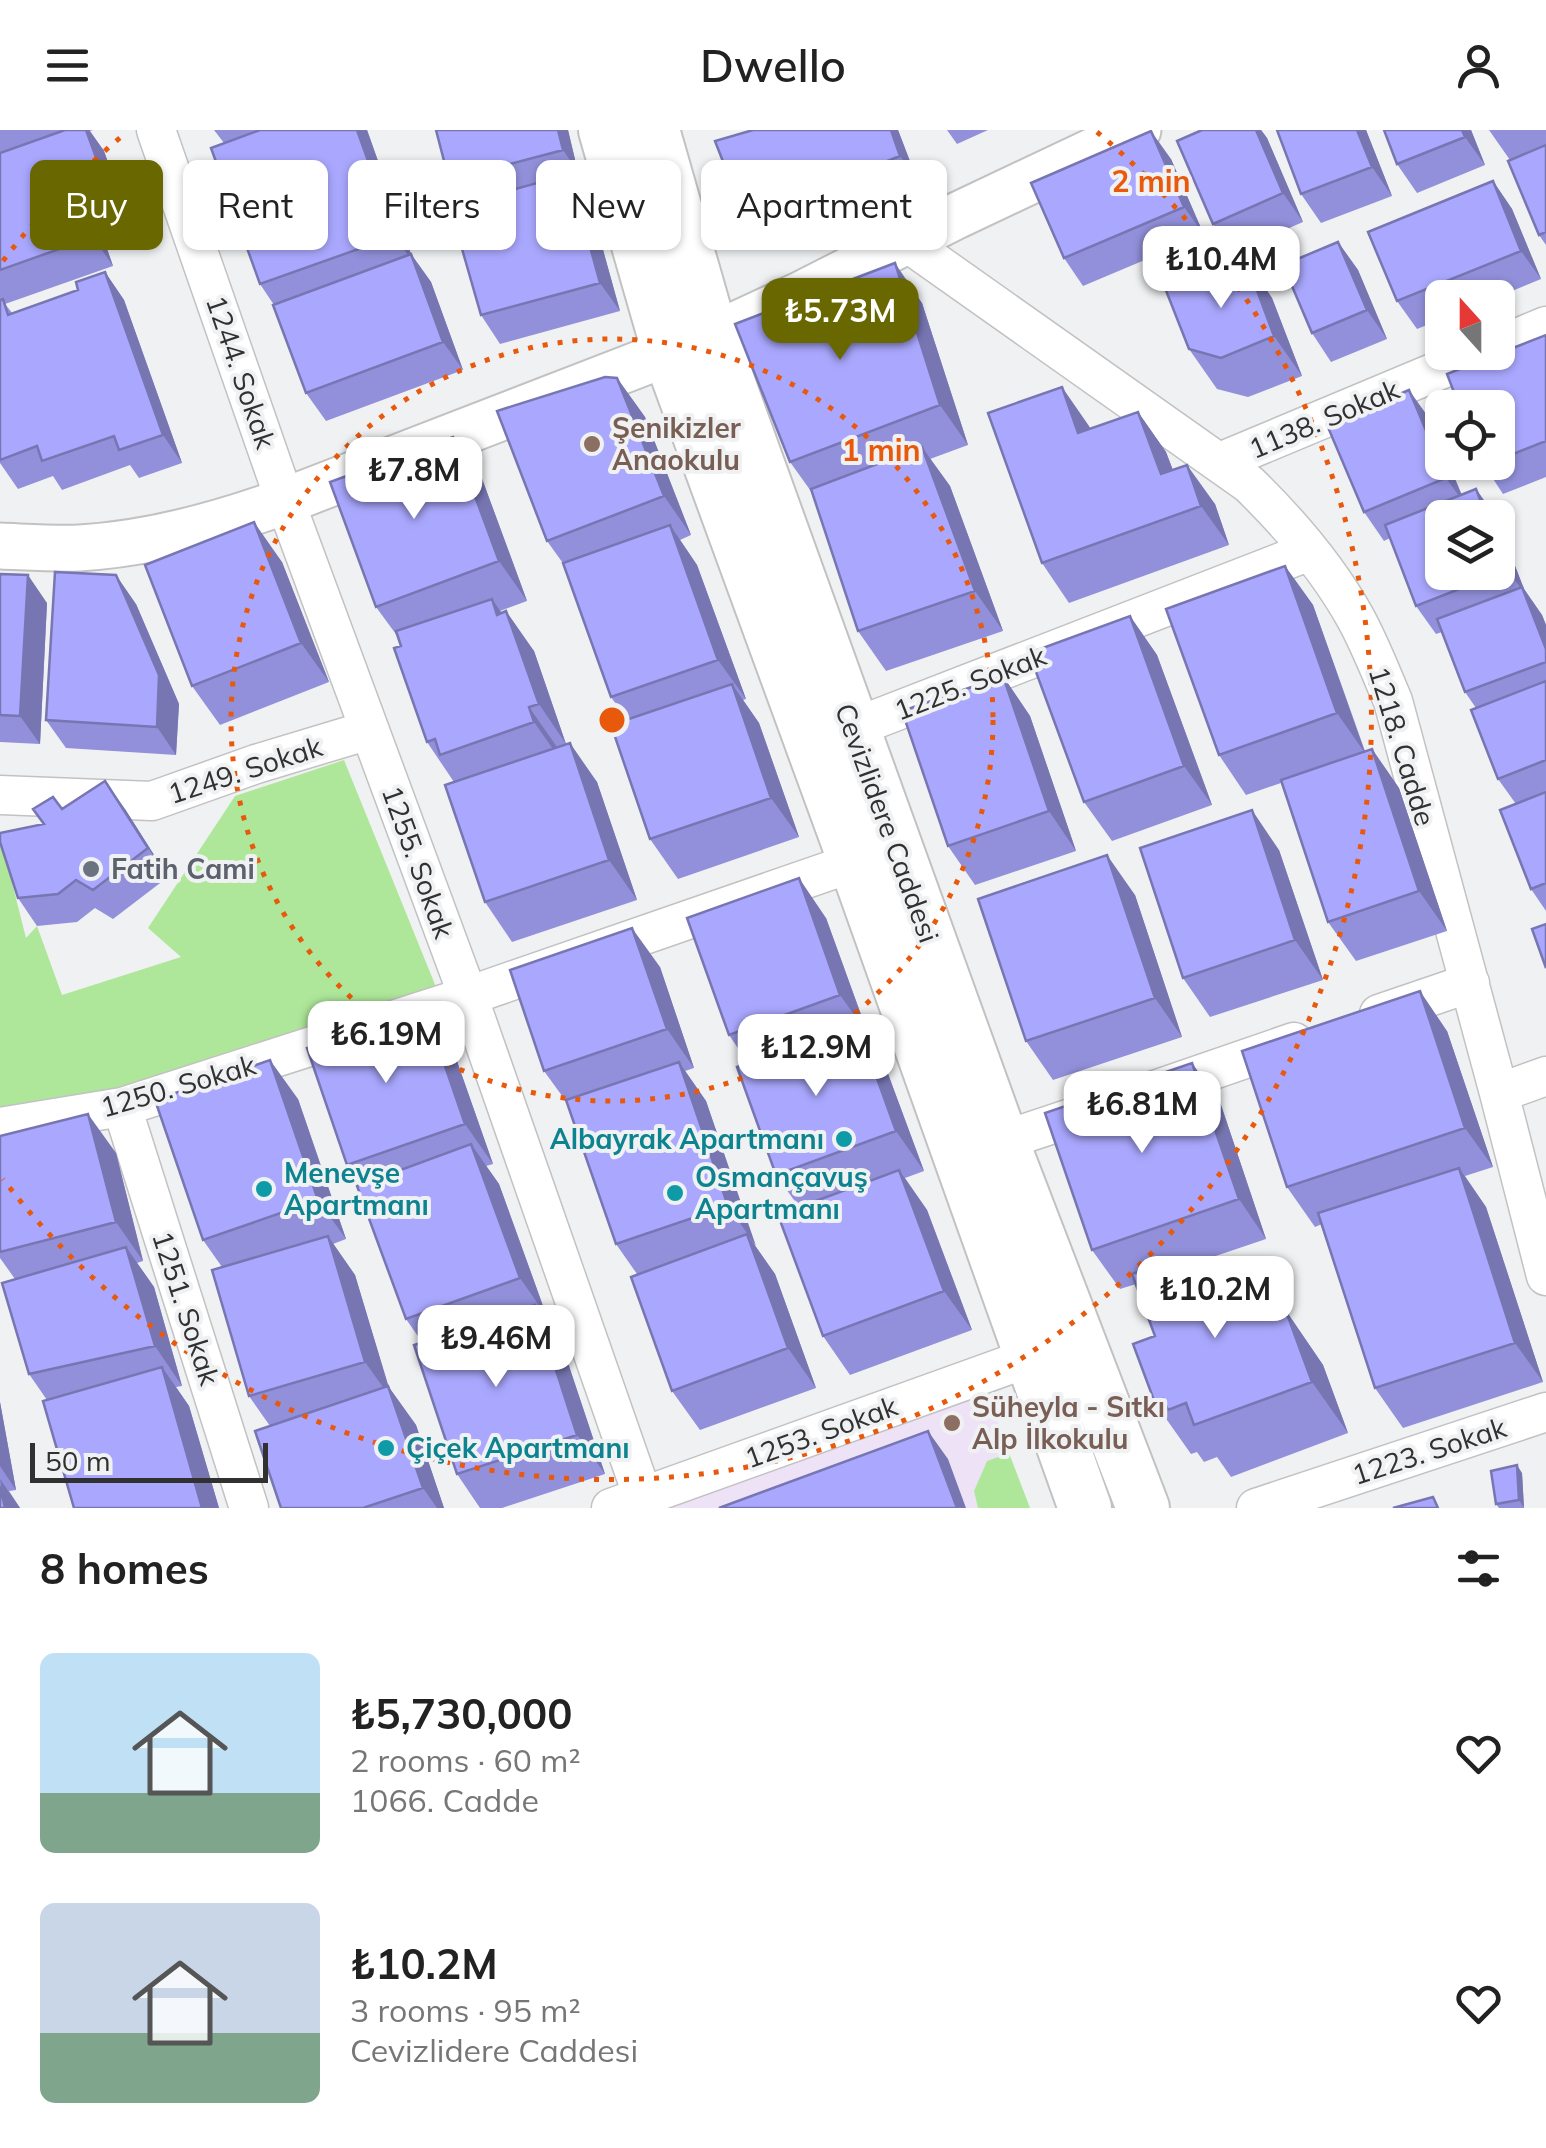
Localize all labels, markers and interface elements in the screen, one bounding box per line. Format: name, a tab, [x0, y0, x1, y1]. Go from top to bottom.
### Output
text: Dwello	[700, 37, 846, 93]
icon: menu	[40, 38, 95, 93]
icon: person	[1451, 38, 1506, 93]
chip: Buy	[30, 160, 163, 250]
chip: Rent	[183, 160, 328, 250]
chip: Filters	[348, 160, 516, 250]
chip: New	[536, 160, 681, 250]
chip: Apartment	[701, 160, 947, 250]
text: 2 min	[1111, 162, 1191, 200]
pin: ₺10.4M	[1140, 226, 1302, 311]
text: ₺10.4M	[1165, 238, 1277, 278]
pin: ₺5.73M	[759, 278, 921, 363]
north arrow	[1425, 280, 1515, 370]
map controls	[1425, 280, 1515, 590]
text: ₺5.73M	[784, 290, 896, 330]
street label: 1244. Sokak	[199, 291, 284, 454]
street label: 1138. Sokak	[1243, 371, 1405, 466]
button: locate	[1425, 390, 1515, 480]
place label: Şenikizler Anaokulu	[612, 410, 741, 477]
text: 1 min	[841, 431, 921, 469]
marker: Şenikizler Anaokulu	[581, 433, 603, 455]
pin: ₺7.8M	[344, 437, 484, 522]
text: ₺7.8M	[367, 449, 461, 489]
button: layers	[1425, 500, 1515, 590]
street label: 1225. Sokak	[889, 637, 1051, 728]
street label: 1218. Cadde	[1362, 662, 1443, 830]
street label: Cevizlidere Caddesi	[828, 698, 947, 947]
centre of rings	[594, 702, 630, 738]
street label: 1249. Sokak	[163, 728, 327, 811]
street label: 1255. Sokak	[375, 781, 462, 943]
place label: Fatih Cami	[111, 851, 255, 886]
marker: Fatih Cami	[80, 858, 102, 880]
pin: ₺6.19M	[305, 1001, 467, 1086]
text: ₺6.19M	[330, 1013, 442, 1053]
pin: ₺12.9M	[735, 1014, 897, 1099]
text: ₺12.9M	[760, 1026, 872, 1066]
street label: 1250. Sokak	[96, 1047, 260, 1124]
pin: ₺6.81M	[1061, 1071, 1223, 1156]
text: ₺6.81M	[1086, 1083, 1198, 1123]
place label: Albayrak Apartmanı	[550, 1121, 824, 1156]
marker: Albayrak Apartmanı	[833, 1128, 855, 1150]
place label: Menevşe Apartmanı	[284, 1155, 429, 1222]
place label: Osmançavuş Apartmanı	[695, 1159, 868, 1226]
marker: Menevşe Apartmanı	[253, 1178, 275, 1200]
marker: Osmançavuş Apartmanı	[664, 1182, 686, 1204]
street label: 1251. Sokak	[145, 1226, 228, 1390]
pin: ₺10.2M	[1134, 1256, 1296, 1341]
text: ₺10.2M	[1159, 1268, 1271, 1308]
pin: ₺9.46M	[415, 1305, 577, 1390]
text: ₺9.46M	[440, 1317, 552, 1357]
street label: 1253. Sokak	[740, 1388, 902, 1475]
place label: Süheyla - Sıtkı Alp İlkokulu	[972, 1389, 1165, 1456]
street label: 1223. Sokak	[1347, 1409, 1511, 1492]
marker: Süheyla - Sıtkı Alp İlkokulu	[941, 1412, 963, 1434]
place label: Çiçek Apartmanı	[406, 1430, 630, 1465]
marker: Çiçek Apartmanı	[375, 1437, 397, 1459]
scale bar	[30, 1438, 268, 1482]
text: 50 m	[45, 1443, 111, 1478]
icon: filters	[1451, 1541, 1506, 1596]
text: 8 homes	[40, 1542, 209, 1595]
text: ₺5,730,000	[350, 1687, 572, 1740]
icon: home	[120, 1693, 240, 1813]
icon: heart	[1451, 1726, 1506, 1781]
text: 2 rooms · 60 m²	[350, 1740, 581, 1780]
text: 1066. Cadde	[350, 1780, 539, 1820]
text: ₺10.2M	[350, 1937, 498, 1990]
icon: home	[120, 1943, 240, 2063]
icon: heart	[1451, 1976, 1506, 2031]
text: 3 rooms · 95 m²	[350, 1990, 581, 2030]
text: Cevizlidere Caddesi	[350, 2030, 638, 2070]

